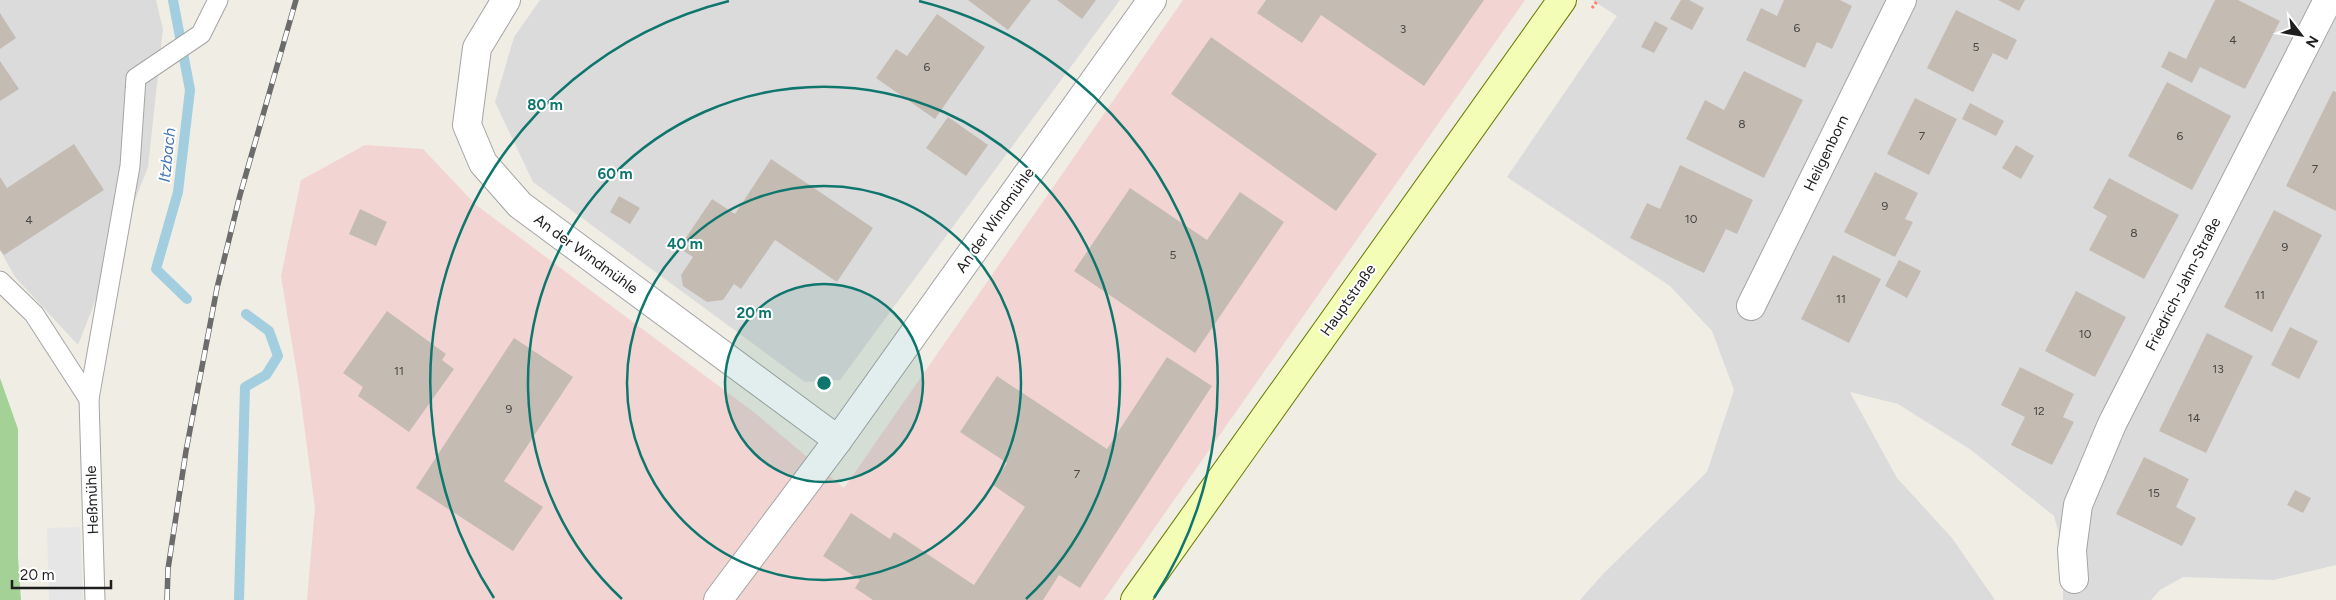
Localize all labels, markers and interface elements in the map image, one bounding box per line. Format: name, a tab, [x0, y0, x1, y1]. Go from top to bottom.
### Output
north arrow	[2276, 10, 2326, 60]
house number: 6	[1794, 21, 1801, 35]
house number: 3	[1400, 22, 1406, 36]
text: N	[2302, 32, 2322, 50]
house number: 4	[2229, 33, 2237, 47]
house number: 5	[1973, 40, 1980, 54]
house number: 6	[924, 60, 931, 74]
text: 80 m	[527, 96, 563, 114]
street label: Heilgenborn	[1800, 112, 1852, 194]
house number: 8	[1738, 117, 1746, 131]
water label: Itzbach	[155, 127, 179, 183]
house number: 7	[1919, 129, 1926, 143]
house number: 6	[2177, 129, 2184, 143]
house number: 7	[2312, 162, 2319, 176]
street label: An der Windmühle	[952, 164, 1038, 276]
text: 60 m	[597, 165, 633, 183]
house number: 9	[1882, 199, 1889, 213]
street label: An der Windmühle	[531, 210, 641, 298]
house number: 10	[1685, 212, 1698, 226]
house number: 4	[25, 213, 33, 227]
street label: Friedrich-Jahn-Straße	[2142, 214, 2224, 354]
house number: 8	[2130, 226, 2138, 240]
text: 40 m	[667, 235, 703, 253]
house number: 9	[2282, 240, 2289, 254]
house number: 5	[1170, 248, 1177, 262]
street label: Hauptstraße	[1317, 260, 1379, 340]
house number: 11	[2255, 288, 2265, 302]
house number: 11	[1836, 292, 1846, 306]
text: 20 m	[736, 304, 772, 322]
house number: 10	[2079, 327, 2092, 341]
house number: 13	[2212, 362, 2224, 376]
house number: 11	[394, 364, 404, 378]
centre of rings	[815, 374, 833, 392]
house number: 9	[506, 402, 513, 416]
house number: 12	[2033, 404, 2045, 418]
house number: 14	[2188, 411, 2201, 425]
street label: Heßmühle	[82, 465, 102, 535]
house number: 7	[1074, 467, 1081, 481]
house number: 15	[2148, 486, 2160, 500]
scale bar	[12, 558, 111, 590]
text: 20 m	[20, 566, 54, 584]

